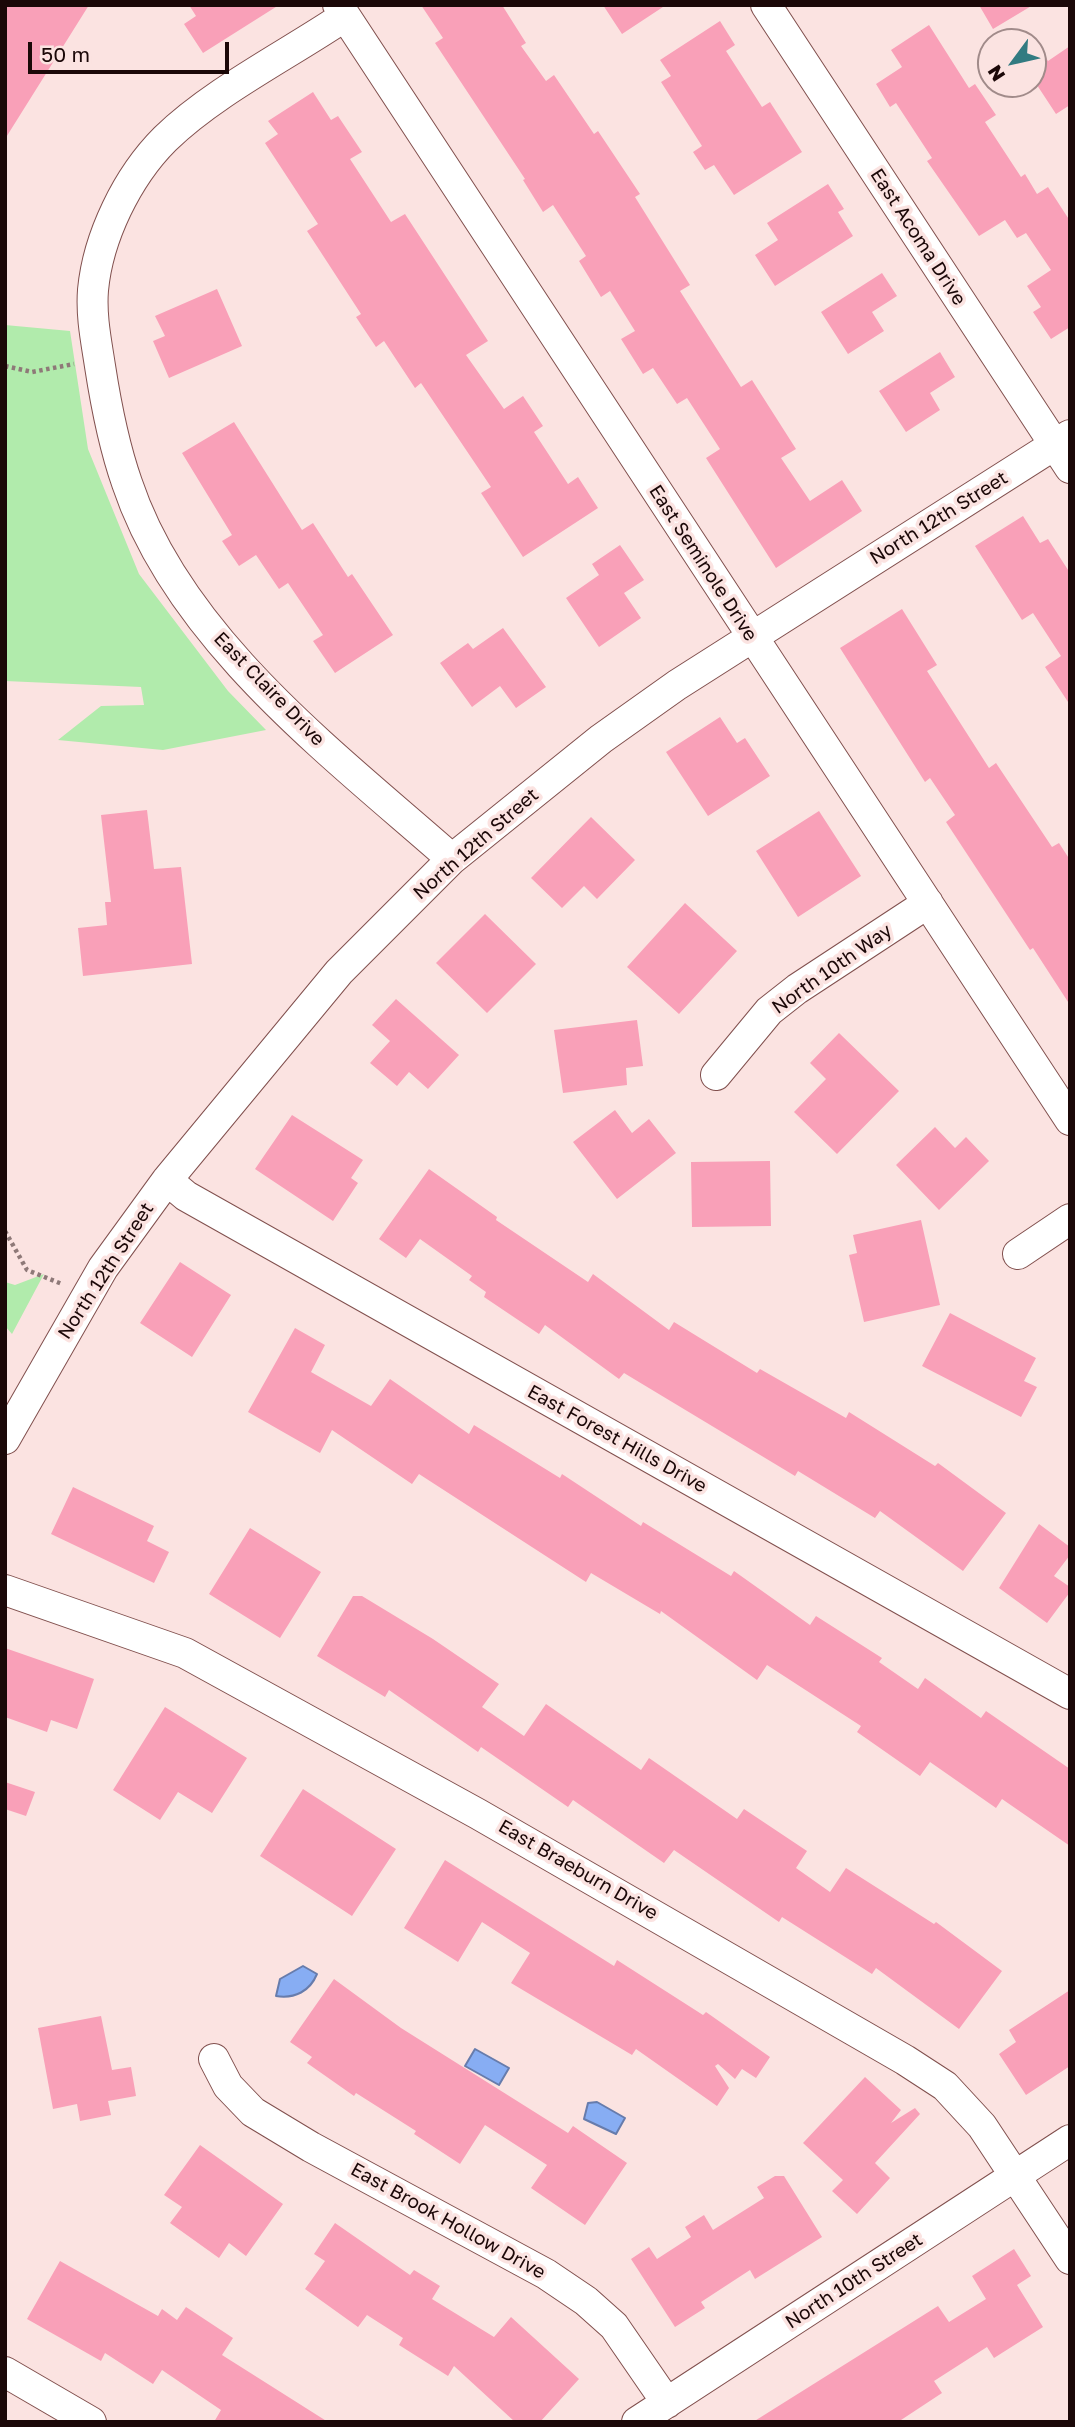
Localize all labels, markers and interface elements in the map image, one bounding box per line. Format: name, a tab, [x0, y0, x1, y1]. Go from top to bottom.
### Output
scale bar	[32, 28, 233, 72]
north arrow	[977, 28, 1047, 98]
text: 50 m	[41, 41, 90, 67]
text: N	[982, 61, 1009, 86]
street label: East Acoma Drive	[865, 164, 971, 310]
street label: North 12th Street	[866, 466, 1012, 570]
street label: East Seminole Drive	[644, 481, 762, 645]
street label: East Claire Drive	[209, 627, 329, 751]
street label: North 12th Street	[409, 784, 543, 904]
street label: North 10th Way	[768, 919, 896, 1019]
street label: North 12th Street	[53, 1198, 159, 1344]
street label: East Forest Hills Drive	[523, 1380, 711, 1498]
street label: East Braeburn Drive	[494, 1815, 662, 1925]
street label: East Brook Hollow Drive	[347, 2158, 549, 2284]
street label: North 10th Street	[781, 2228, 927, 2334]

